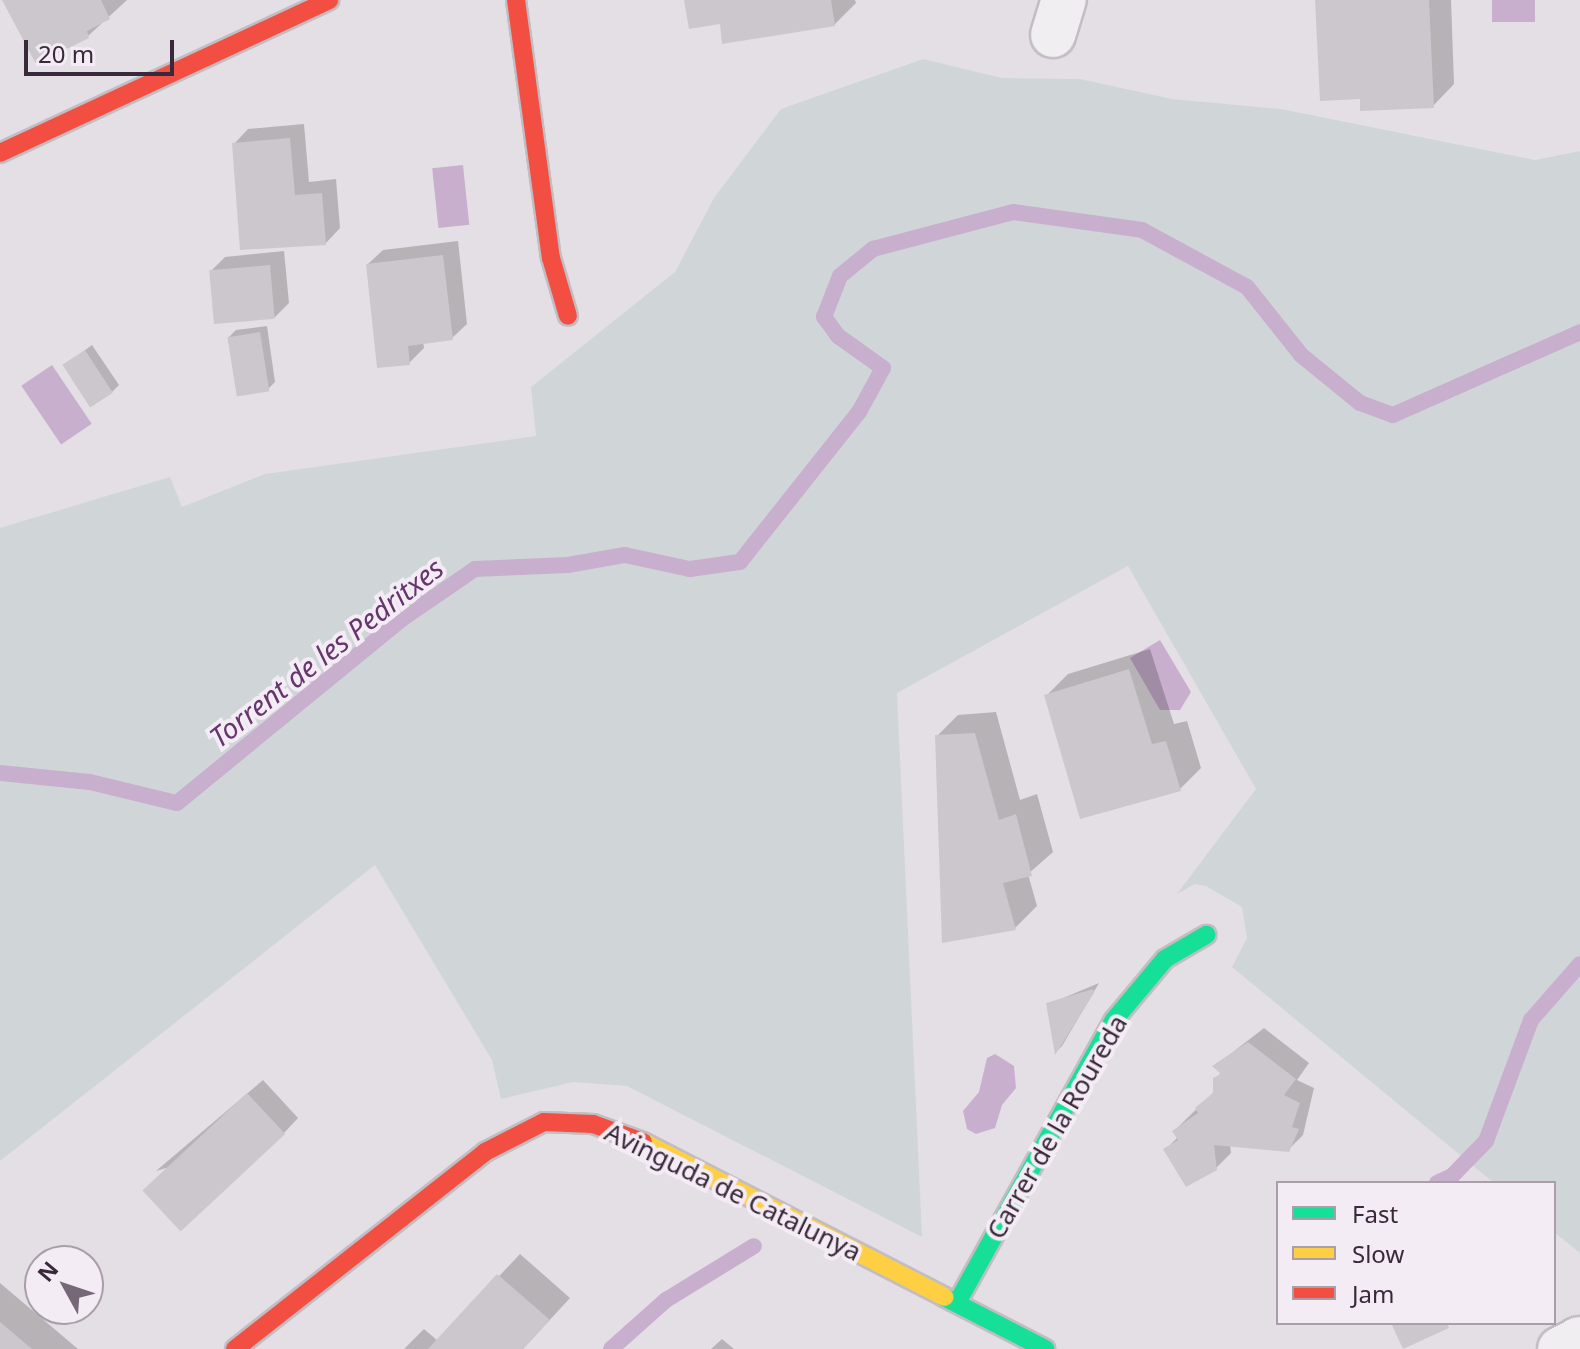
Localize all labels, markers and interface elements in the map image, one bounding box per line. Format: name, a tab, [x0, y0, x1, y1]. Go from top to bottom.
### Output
scale bar	[28, 24, 178, 74]
text: 20 m	[38, 37, 94, 70]
water label: Torrent de les Pedritxes	[203, 550, 449, 754]
street label: Carrer de la Roureda	[980, 1010, 1134, 1244]
street label: Avinguda de Catalunya	[600, 1116, 866, 1268]
legend	[1276, 1181, 1556, 1325]
text: Fast	[1352, 1197, 1398, 1230]
text: Slow	[1352, 1237, 1404, 1270]
north arrow	[24, 1245, 104, 1325]
text: N	[30, 1254, 64, 1287]
text: Jam	[1352, 1277, 1394, 1310]

